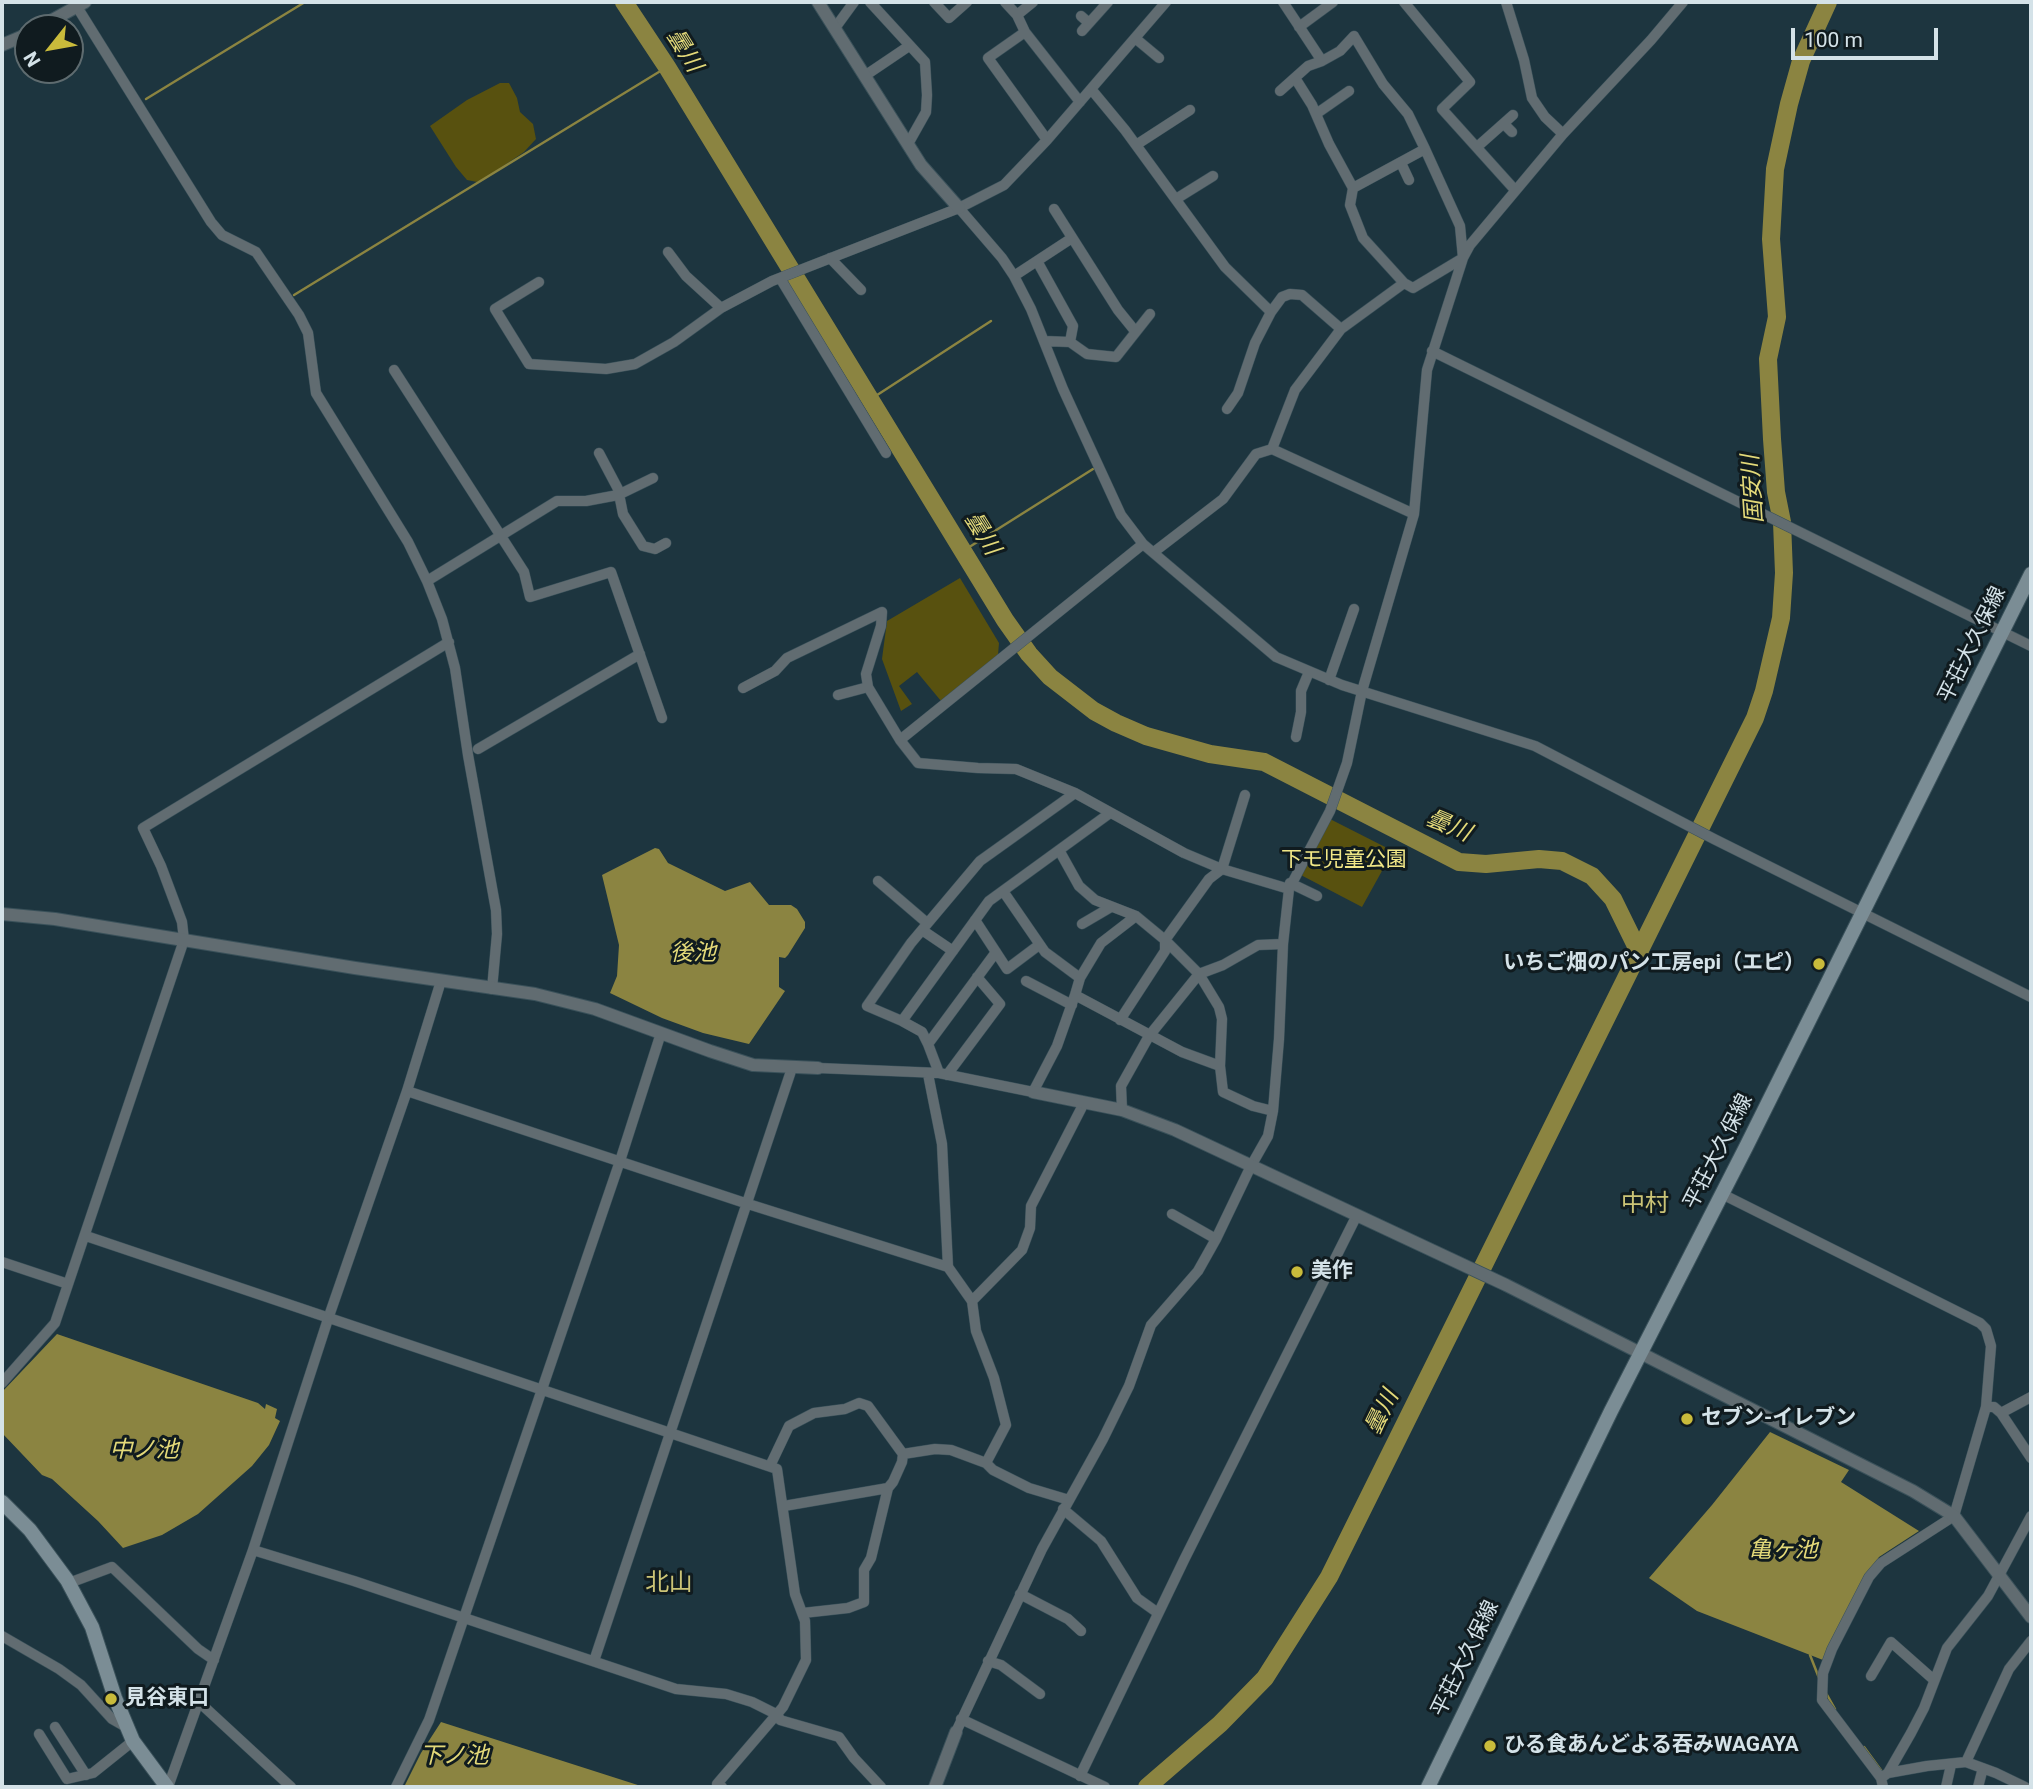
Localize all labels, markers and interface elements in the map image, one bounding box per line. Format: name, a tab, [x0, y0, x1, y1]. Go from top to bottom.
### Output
north arrow	[14, 14, 84, 84]
scale bar	[1795, 14, 1942, 58]
water label: 曇川	[659, 24, 707, 78]
text: 100 m	[1804, 28, 1863, 52]
text: N	[19, 47, 46, 71]
water label: 国安川	[1738, 454, 1770, 524]
water label: 曇川	[957, 507, 1005, 561]
street label: 平荘大久保線	[1934, 583, 2012, 707]
water label: 曇川	[1421, 805, 1475, 849]
park label: 下モ児童公園	[1281, 848, 1407, 874]
water label: 後池	[670, 940, 716, 968]
place label: いちご畑のパン工房epi（エピ）	[1503, 951, 1805, 977]
marker: いちご畑のパン工房epi（エピ）	[1811, 956, 1827, 972]
street label: 平荘大久保線	[1679, 1090, 1759, 1214]
district label: 中村	[1621, 1191, 1669, 1219]
place label: 美作	[1311, 1259, 1353, 1285]
marker: 美作	[1289, 1264, 1305, 1280]
water label: 曇川	[1361, 1386, 1405, 1440]
place label: セブン-イレブン	[1701, 1406, 1856, 1432]
marker: セブン-イレブン	[1679, 1411, 1695, 1427]
water label: 中ノ池	[110, 1437, 178, 1465]
water label: 亀ヶ池	[1749, 1537, 1817, 1565]
district label: 北山	[645, 1570, 693, 1598]
street label: 平荘大久保線	[1427, 1597, 1505, 1721]
place label: 見谷東口	[125, 1686, 209, 1712]
marker: 見谷東口	[103, 1691, 119, 1707]
place label: ひる食あんどよる吞みWAGAYA	[1504, 1733, 1799, 1759]
marker: ひる食あんどよる吞みWAGAYA	[1482, 1738, 1498, 1754]
water label: 下ノ池	[420, 1743, 488, 1771]

